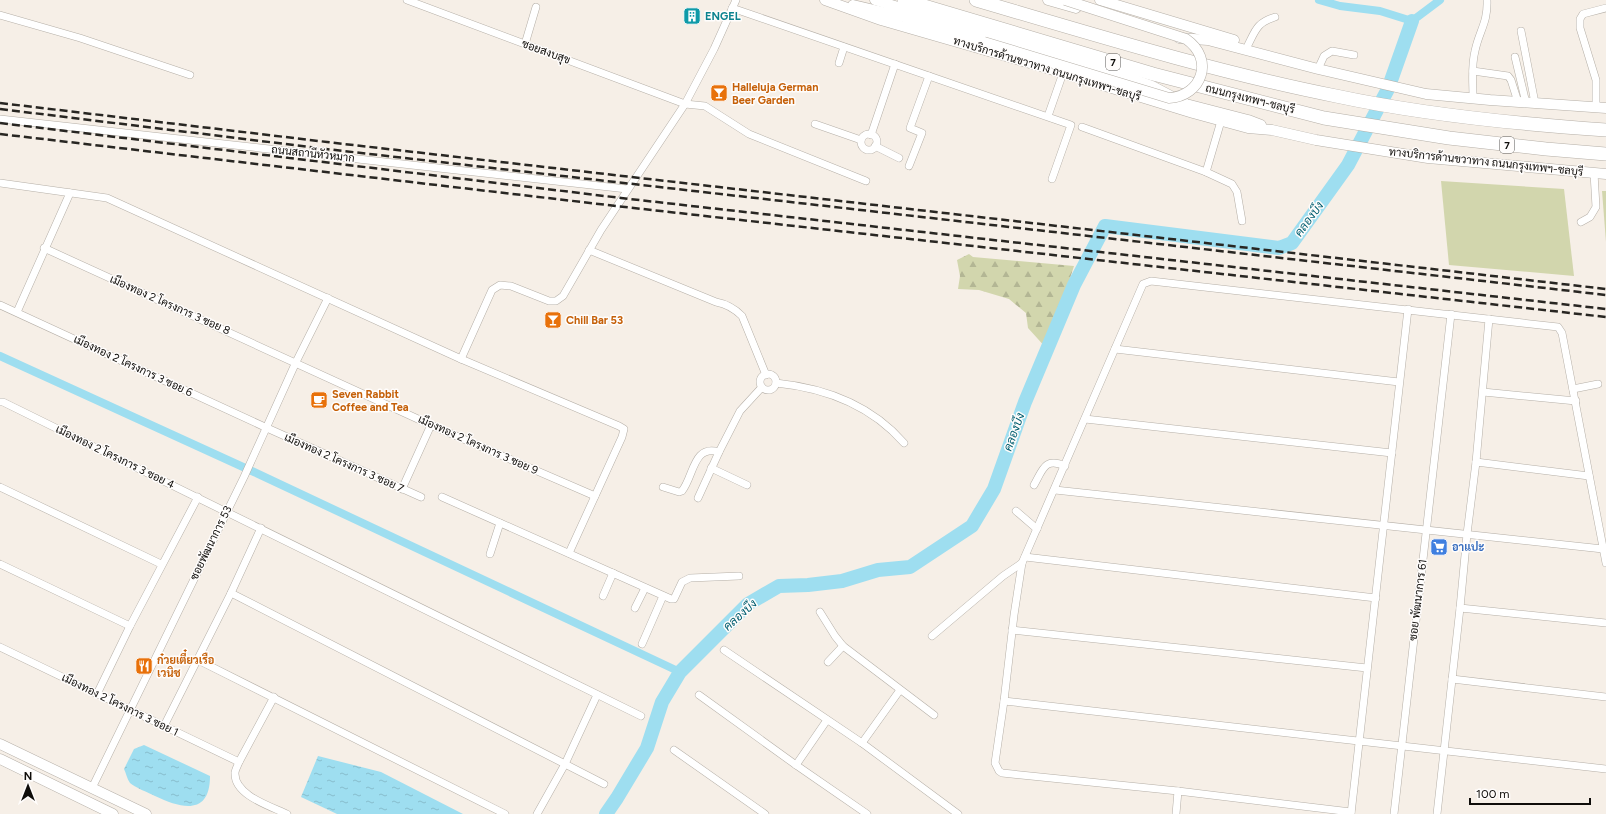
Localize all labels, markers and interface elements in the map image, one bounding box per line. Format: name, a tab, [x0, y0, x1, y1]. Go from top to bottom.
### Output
building icon: ENGEL	[682, 6, 702, 26]
place label: ENGEL	[705, 10, 741, 23]
street label: ทางบริการด้านขวาทาง ถนนกรุงเทพฯ-ชลบุรี	[951, 32, 1143, 106]
street label: ซอยสงบสุข	[519, 37, 572, 69]
road number: 7	[1106, 54, 1120, 70]
street label: ถนนกรุงเทพฯ-ชลบุรี	[1203, 80, 1297, 118]
place label: Halleluja German Beer Garden	[732, 81, 818, 107]
bar icon: Halleluja German Beer Garden	[709, 83, 729, 103]
road number: 7	[1500, 137, 1514, 153]
street label: ถนนสถานีหัวหมาก	[271, 141, 355, 165]
street label: ทางบริการด้านขวาทาง ถนนกรุงเทพฯ-ชลบุรี	[1388, 143, 1584, 181]
water label: คลองบึง	[1292, 198, 1327, 239]
street label: เมืองทอง 2 โครงการ 3 ซอย 8	[108, 271, 233, 338]
bar icon: Chill Bar 53	[543, 310, 563, 330]
place label: Chill Bar 53	[566, 314, 623, 327]
street label: เมืองทอง 2 โครงการ 3 ซอย 6	[71, 331, 195, 399]
place label: Seven Rabbit Coffee and Tea	[332, 388, 409, 414]
cafe icon: Seven Rabbit Coffee and Tea	[309, 390, 329, 410]
water label: คลองบึง	[1001, 410, 1028, 453]
street label: เมืองทอง 2 โครงการ 3 ซอย 9	[416, 411, 541, 477]
street label: เมืองทอง 2 โครงการ 3 ซอย 4	[54, 421, 178, 492]
street label: เมืองทอง 2 โครงการ 3 ซอย 7	[282, 429, 407, 495]
street label: ซอยพัฒนาการ 53	[187, 503, 235, 582]
supermarket icon: อาแปะ	[1429, 537, 1449, 557]
place label: อาแปะ	[1452, 541, 1484, 554]
street label: ซอย พัฒนาการ 61	[1406, 558, 1429, 642]
water label: คลองบึง	[720, 596, 760, 634]
place label: ก๋วยเตี๋ยวเรือ เวนิช	[157, 649, 214, 680]
restaurant icon: ก๋วยเตี๋ยวเรือ เวนิช	[134, 656, 154, 676]
street label: เมืองทอง 2 โครงการ 3 ซอย 1	[60, 669, 181, 739]
north arrow	[8, 766, 48, 806]
text: N	[24, 770, 32, 783]
scale bar	[1470, 780, 1590, 806]
text: 100 m	[1476, 787, 1510, 801]

